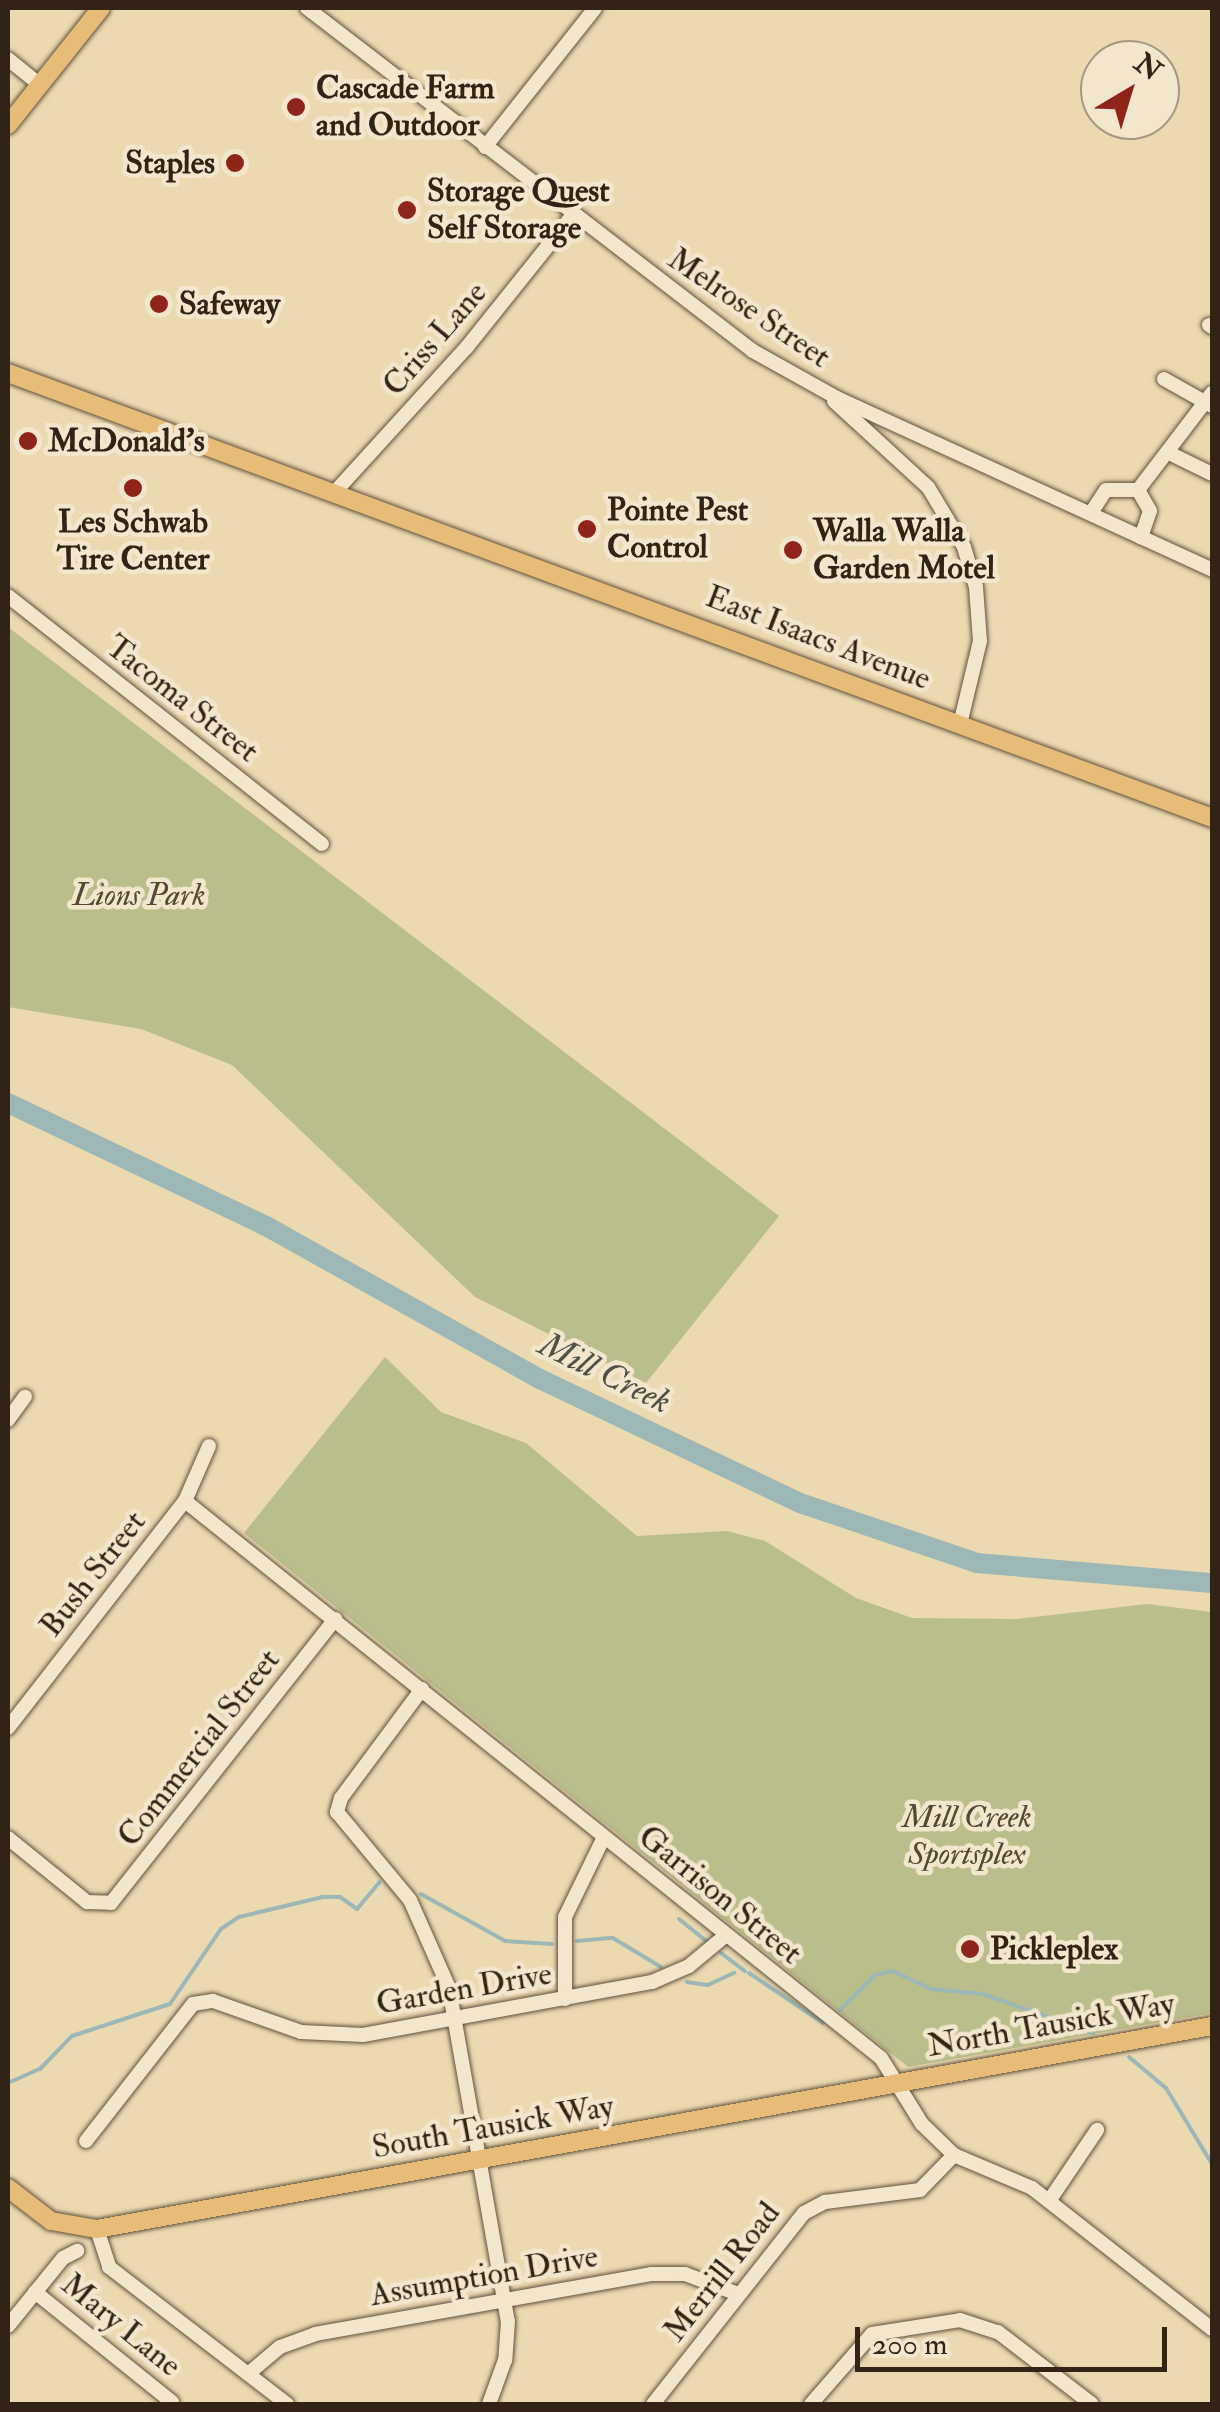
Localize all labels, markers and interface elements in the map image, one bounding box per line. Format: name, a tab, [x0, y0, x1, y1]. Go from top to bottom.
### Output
north arrow	[1080, 40, 1180, 140]
text: N	[1127, 46, 1168, 89]
place label: Cascade Farm and Outdoor	[316, 70, 494, 145]
marker: Cascade Farm and Outdoor	[285, 96, 307, 118]
place label: Staples	[125, 144, 215, 182]
marker: Staples	[224, 152, 246, 174]
place label: Storage Quest Self Storage	[427, 173, 610, 248]
marker: Storage Quest Self Storage	[396, 199, 418, 221]
street label: Melrose Street	[661, 240, 837, 376]
street label: Criss Lane	[375, 274, 495, 404]
place label: Safeway	[179, 285, 280, 323]
marker: Safeway	[148, 293, 170, 315]
place label: McDonald's	[48, 422, 205, 460]
marker: McDonald's	[17, 430, 39, 452]
marker: Les Schwab Tire Center	[122, 477, 144, 499]
place label: Pointe Pest Control	[607, 492, 748, 567]
place label: Les Schwab Tire Center	[57, 504, 209, 579]
place label: Walla Walla Garden Motel	[813, 513, 995, 588]
marker: Pointe Pest Control	[576, 518, 598, 540]
marker: Walla Walla Garden Motel	[782, 539, 804, 561]
street label: East Isaacs Avenue	[700, 577, 936, 699]
street label: Tacoma Street	[98, 627, 266, 771]
park label: Lions Park	[73, 876, 205, 914]
water label: Mill Creek	[532, 1323, 678, 1423]
street label: Bush Street	[32, 1503, 154, 1645]
street label: Commercial Street	[110, 1642, 288, 1854]
park label: Mill Creek Sportsplex	[902, 1799, 1032, 1874]
street label: Garrison Street	[631, 1817, 809, 1973]
place label: Pickleplex	[990, 1930, 1118, 1968]
marker: Pickleplex	[959, 1938, 981, 1960]
street label: Garden Drive	[373, 1955, 555, 2023]
street label: North Tausick Way	[925, 1984, 1177, 2066]
street label: South Tausick Way	[369, 2087, 617, 2167]
street label: Merrill Road	[656, 2195, 788, 2349]
street label: Assumption Drive	[367, 2237, 601, 2315]
street label: Mary Lane	[53, 2265, 189, 2385]
scale bar	[860, 2307, 1172, 2369]
text: 200 m	[872, 2326, 948, 2363]

